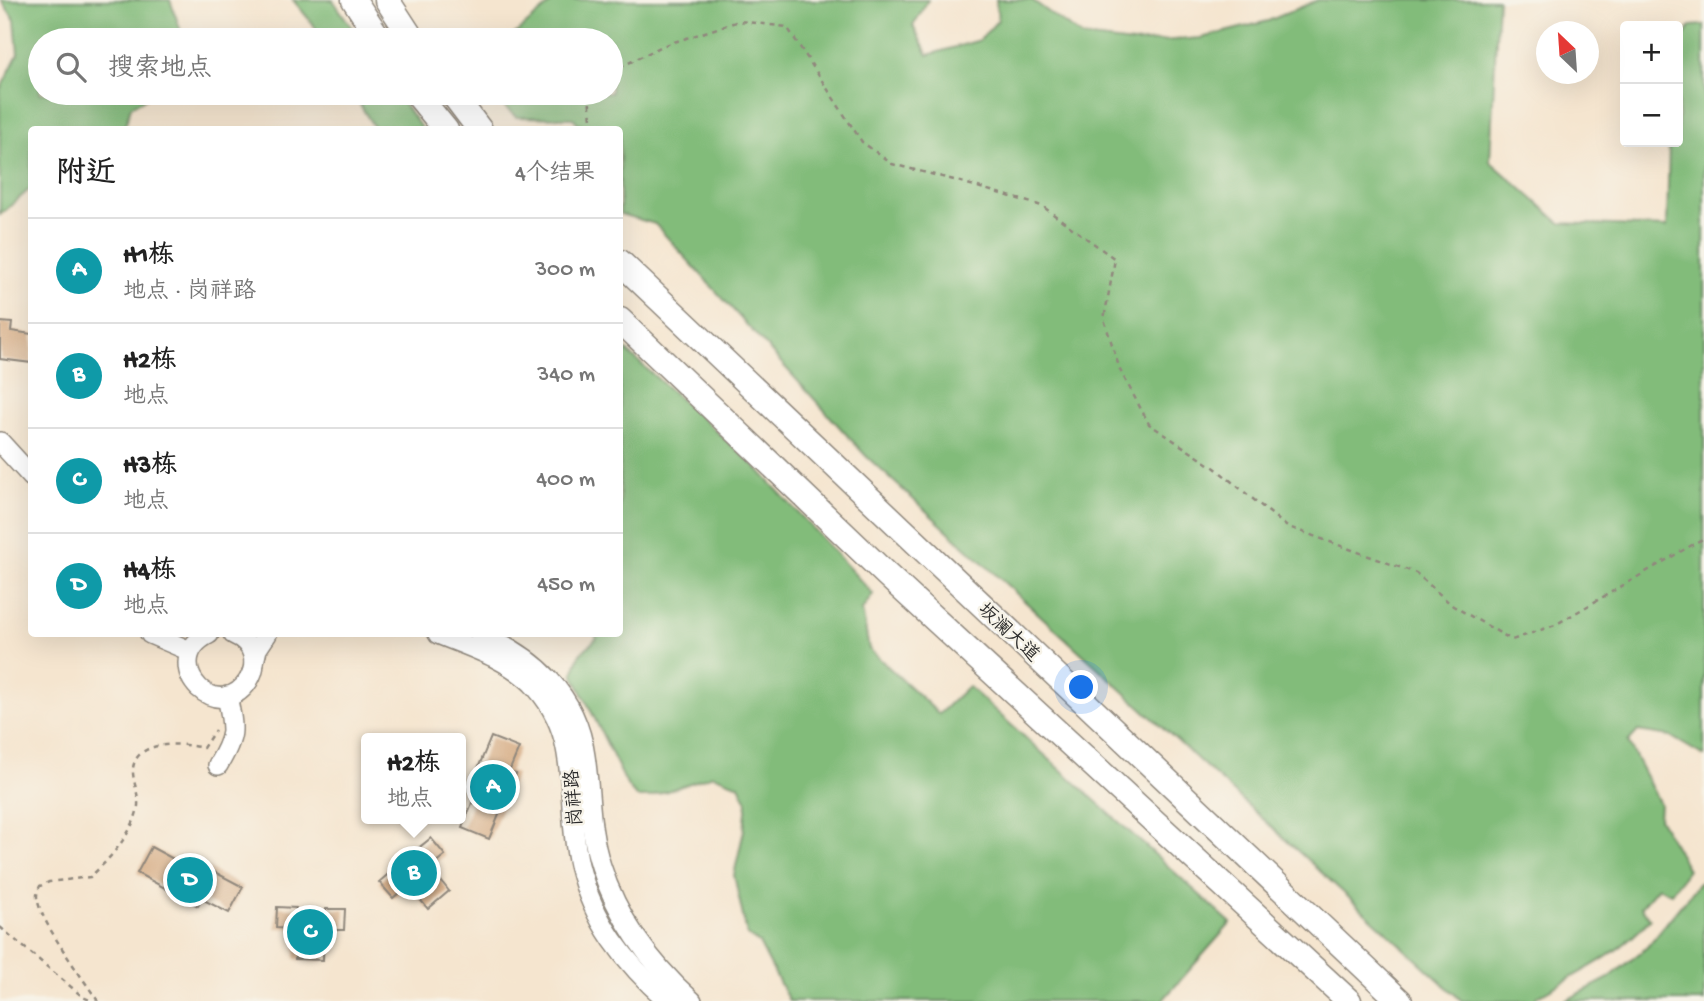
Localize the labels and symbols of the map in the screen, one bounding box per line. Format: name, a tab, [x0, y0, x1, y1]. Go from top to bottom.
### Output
north arrow	[1536, 21, 1599, 84]
street label: 坂澜大道	[972, 598, 1044, 668]
your location	[1064, 670, 1098, 704]
pin: A	[470, 761, 516, 813]
street label: 岗祥路	[561, 769, 589, 827]
pin: B	[391, 847, 437, 899]
pin: D	[167, 854, 213, 906]
pin: C	[287, 906, 333, 958]

